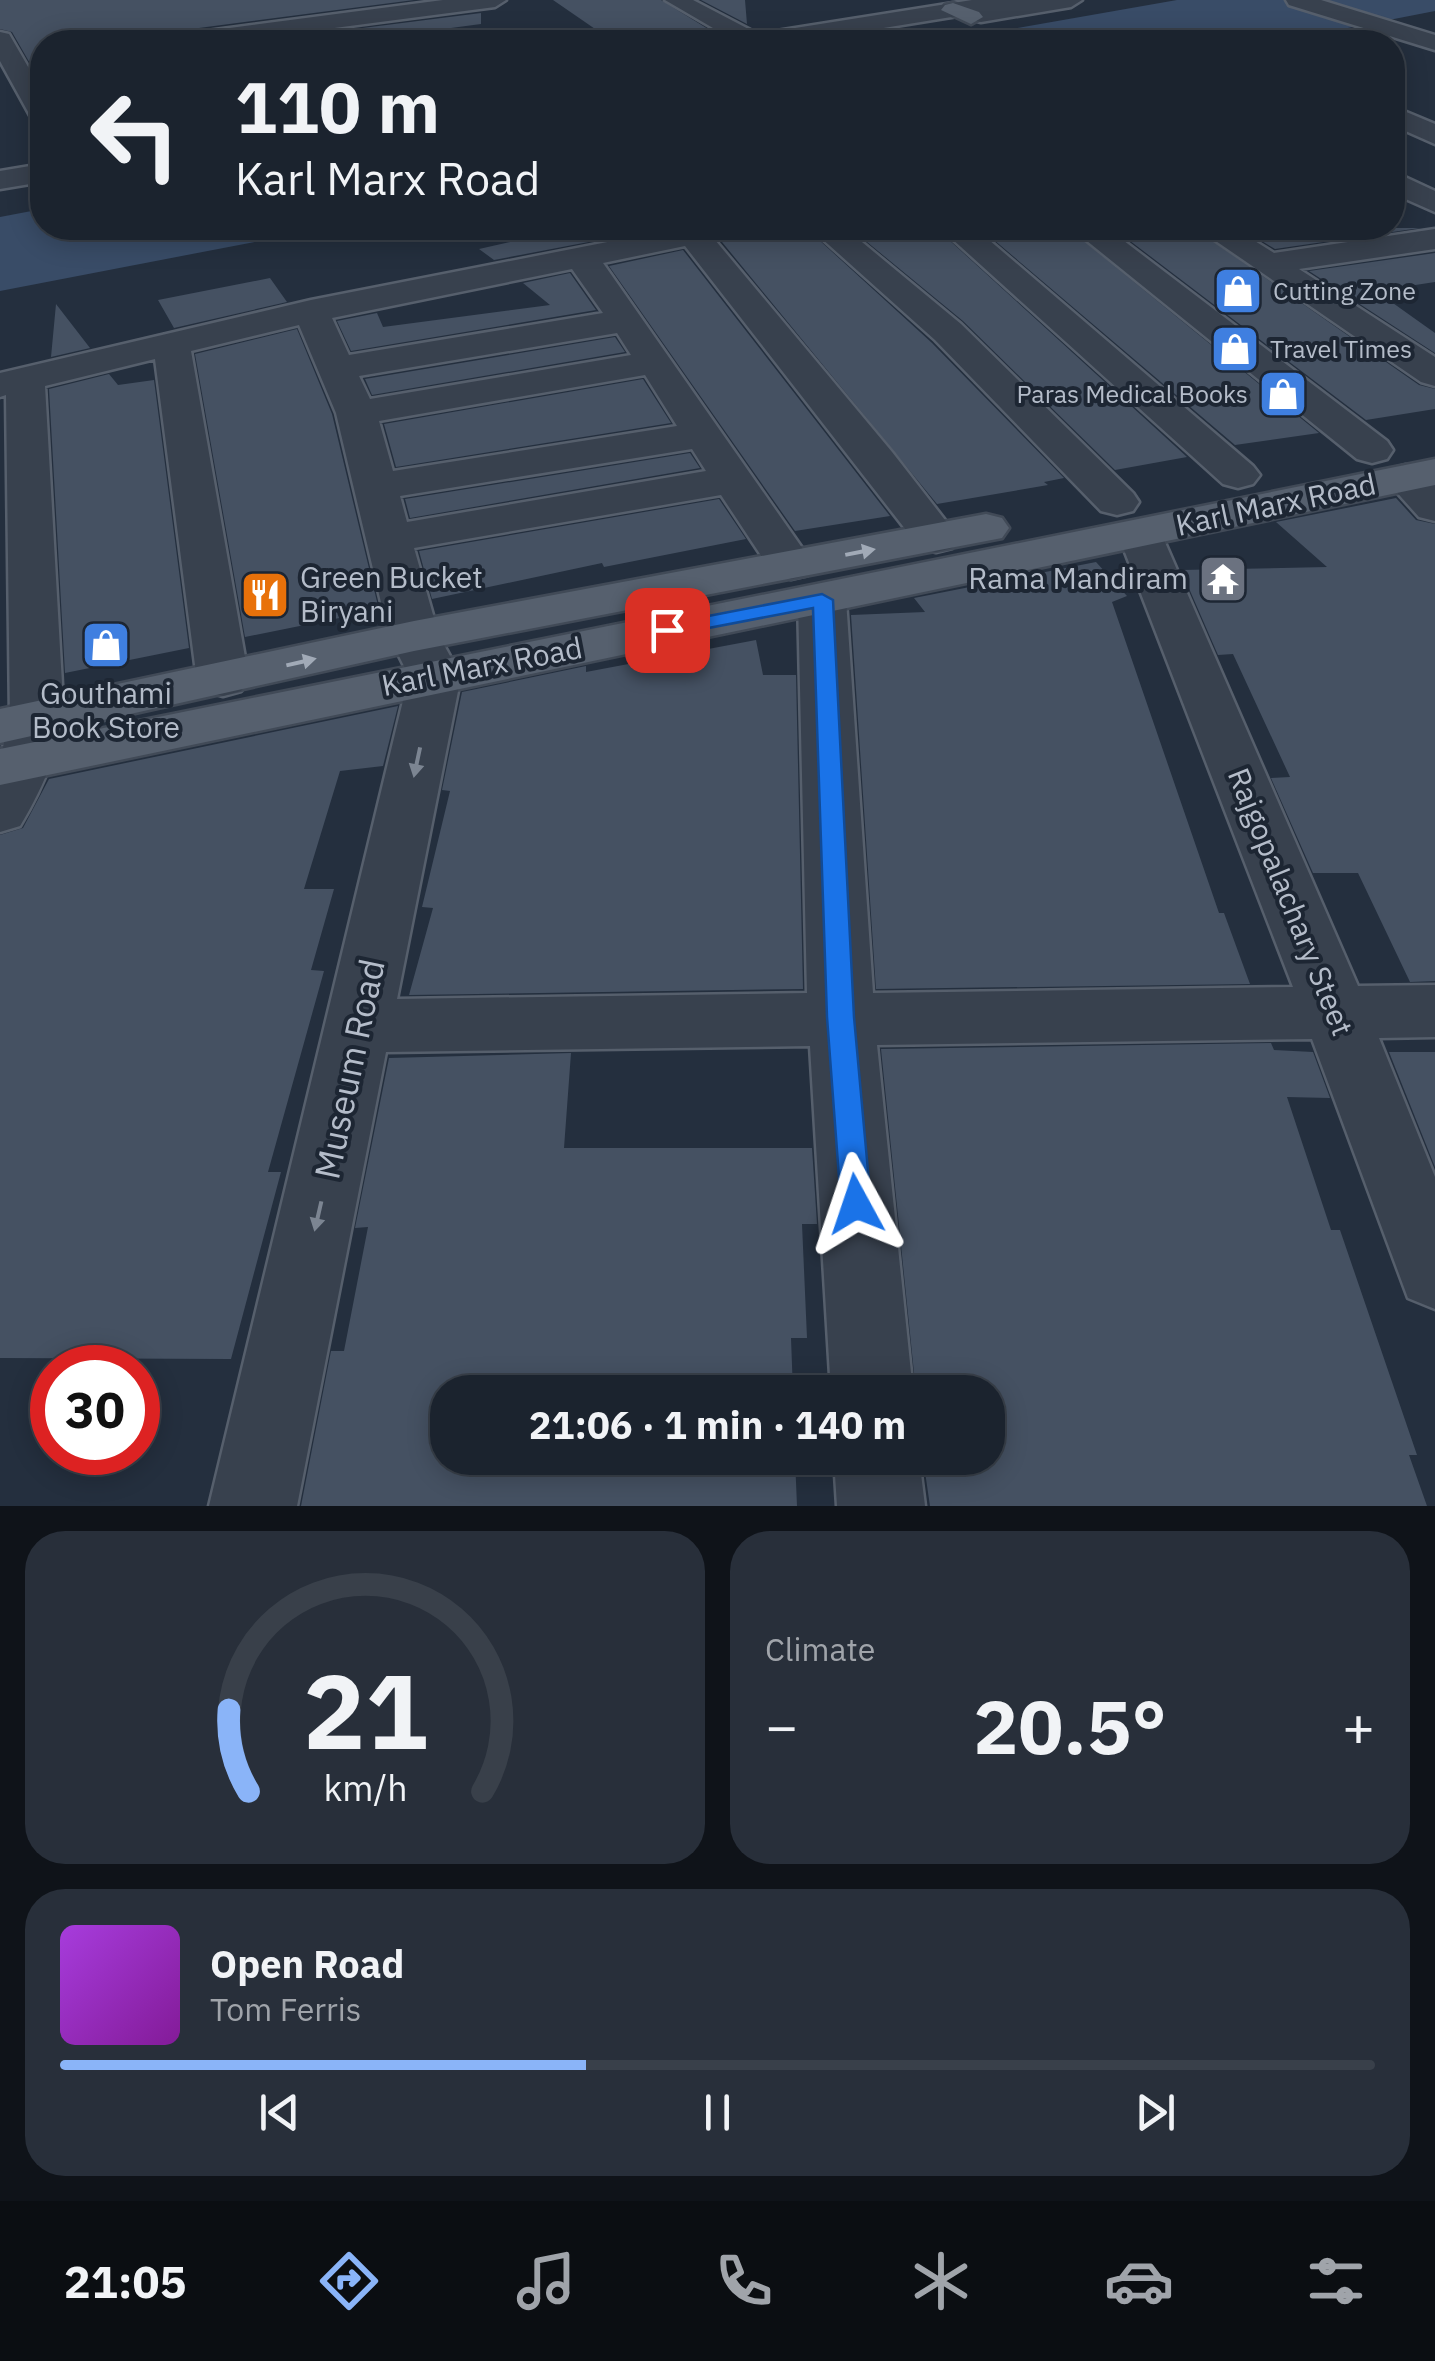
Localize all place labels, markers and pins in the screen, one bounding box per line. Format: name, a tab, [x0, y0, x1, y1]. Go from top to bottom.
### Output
shop icon: Cutting Zone	[1212, 265, 1264, 317]
place label: Cutting Zone	[1273, 274, 1416, 307]
shop icon: Travel Times	[1209, 323, 1261, 375]
place label: Travel Times	[1270, 332, 1412, 365]
shop icon: Paras Medical Books	[1257, 368, 1309, 420]
place label: Paras Medical Books	[1016, 377, 1248, 410]
temple icon: Rama Mandiram	[1197, 553, 1249, 605]
place label: Green Bucket Biryani	[300, 557, 483, 630]
place label: Rama Mandiram	[968, 558, 1188, 597]
restaurant icon: Green Bucket Biryani	[239, 569, 291, 621]
pin	[625, 588, 710, 673]
shop icon: Gouthami Book Store	[80, 619, 132, 671]
place label: Gouthami Book Store	[32, 673, 180, 746]

